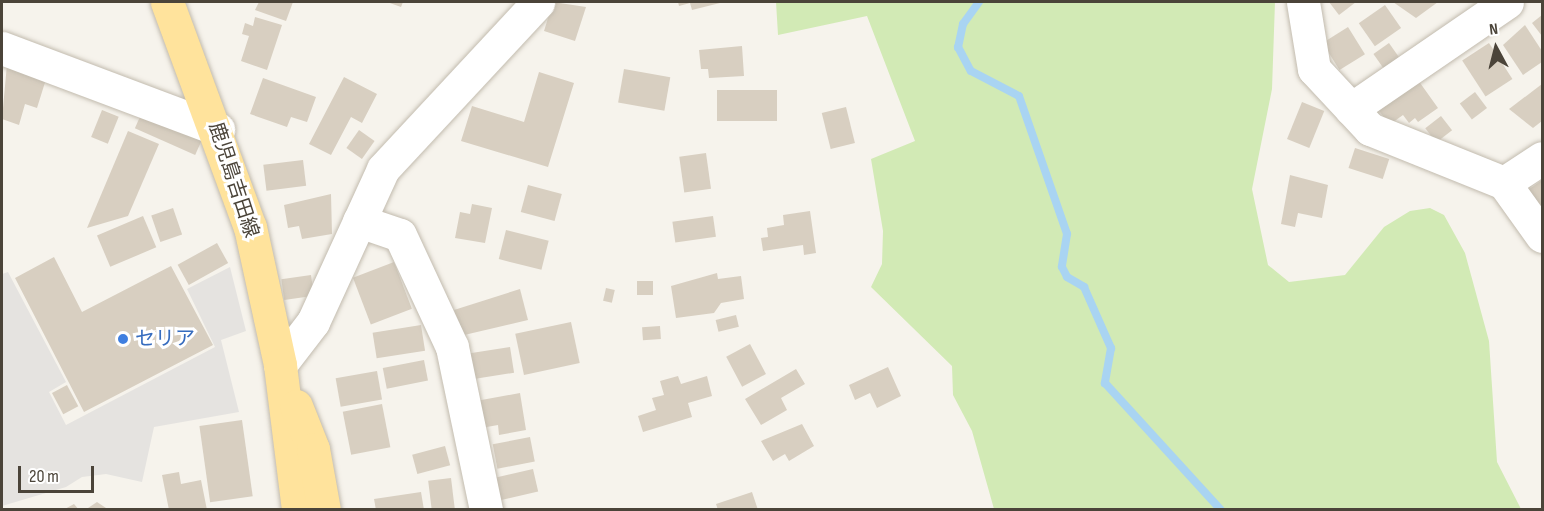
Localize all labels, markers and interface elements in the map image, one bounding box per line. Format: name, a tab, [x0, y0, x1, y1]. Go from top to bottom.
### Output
north arrow	[1466, 18, 1526, 78]
text: N	[1488, 20, 1499, 40]
street label: 鹿児島吉田線	[203, 119, 263, 241]
place label: セリア	[135, 327, 195, 351]
marker: セリア	[116, 332, 130, 346]
scale bar	[21, 454, 98, 492]
text: 20 m	[29, 466, 59, 487]

